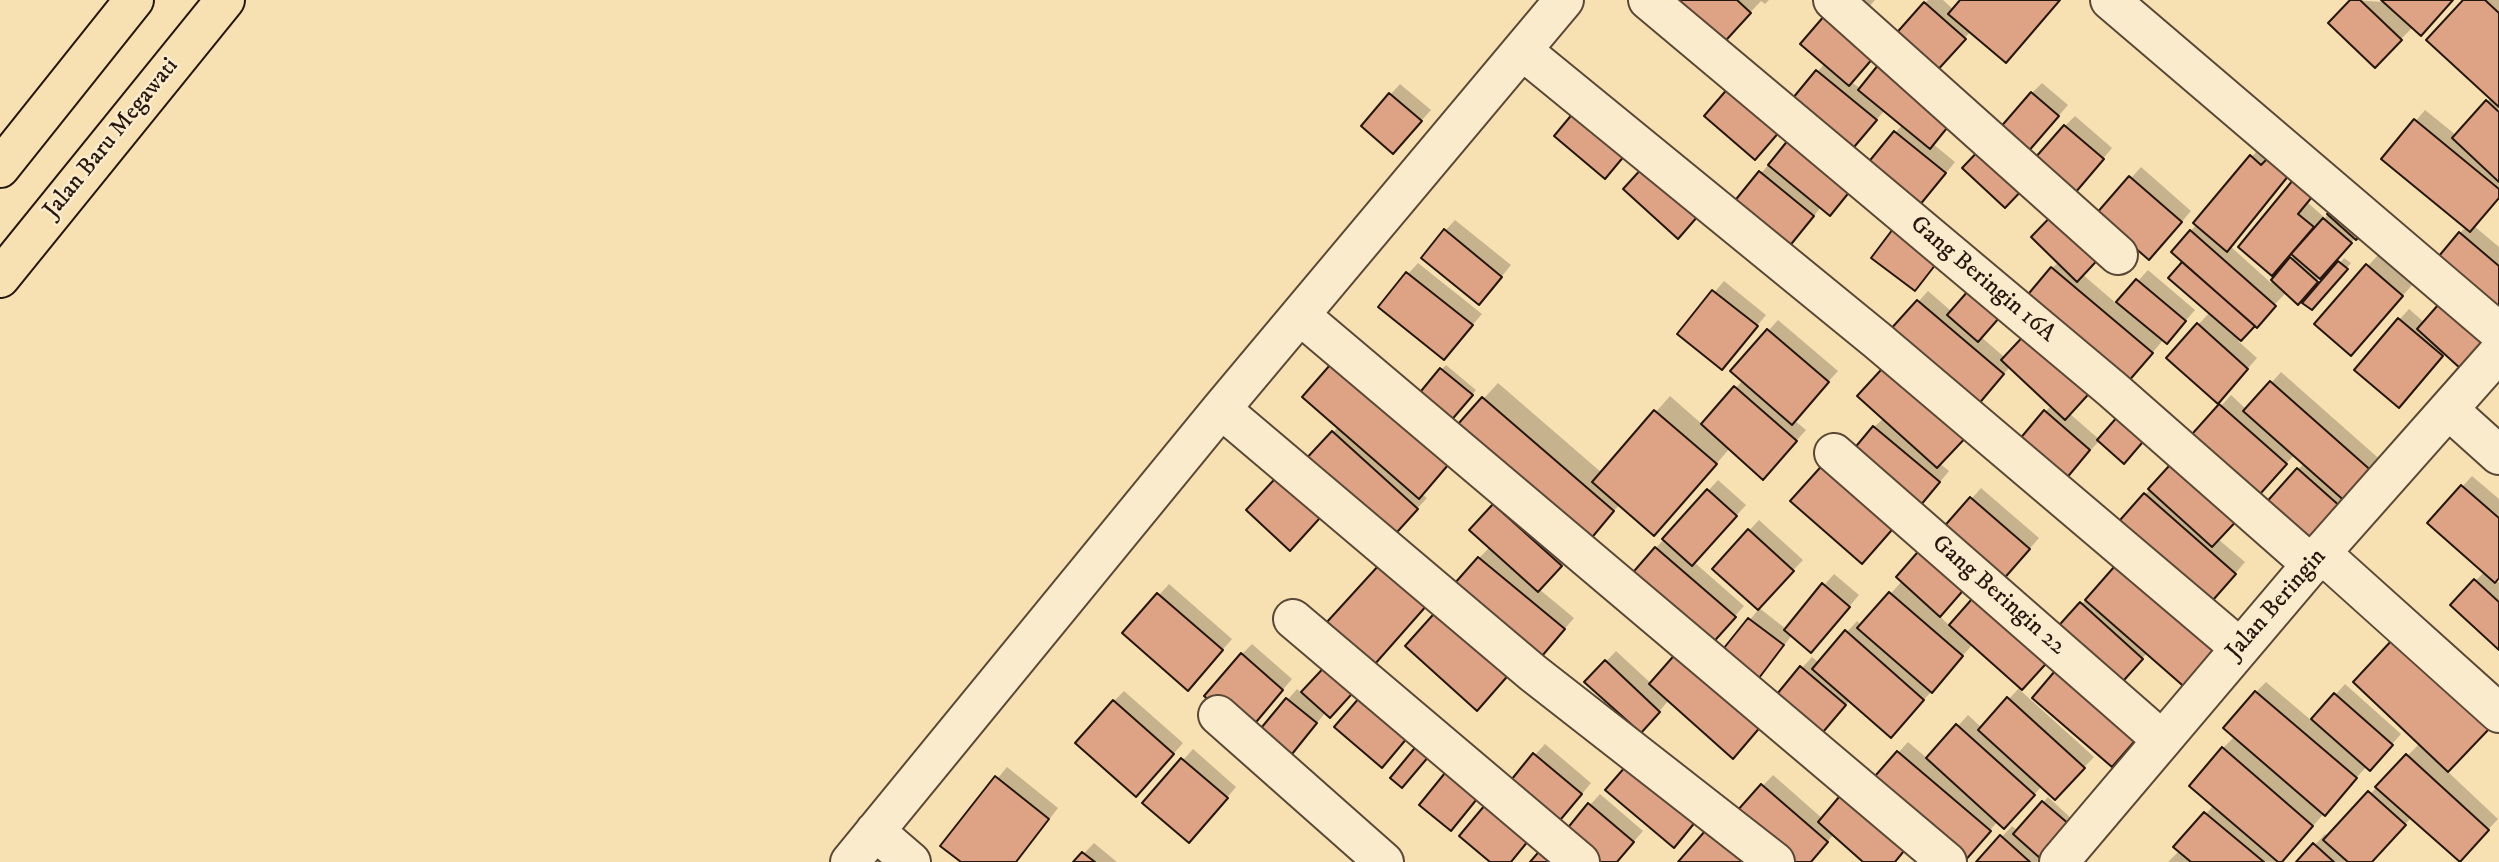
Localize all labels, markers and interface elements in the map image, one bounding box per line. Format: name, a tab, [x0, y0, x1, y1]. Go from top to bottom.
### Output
street label: Jalan Baru Megawati	[38, 53, 186, 225]
street label: Gang Beringin 16A	[1903, 211, 2061, 349]
street label: Gang Beringin 22	[1925, 530, 2071, 662]
street label: Jalan Beringin	[2221, 544, 2333, 666]

